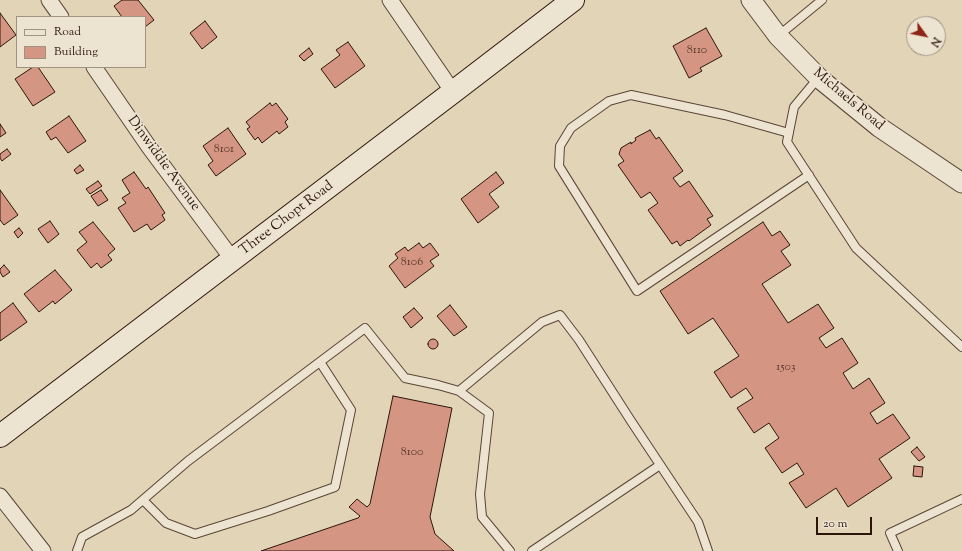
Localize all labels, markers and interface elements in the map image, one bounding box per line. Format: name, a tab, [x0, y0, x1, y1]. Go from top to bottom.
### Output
legend	[16, 16, 146, 68]
north arrow	[906, 16, 946, 56]
text: Road	[54, 23, 81, 41]
text: N	[926, 34, 944, 50]
text: Building	[54, 43, 98, 61]
house number: 8110	[687, 44, 707, 58]
street label: Michaels Road	[809, 65, 887, 135]
street label: Dinwiddie Avenue	[123, 113, 203, 215]
house number: 8101	[214, 143, 234, 157]
street label: Three Chopt Road	[237, 178, 337, 260]
house number: 8106	[401, 256, 423, 270]
house number: 1503	[776, 361, 796, 375]
house number: 8100	[401, 446, 423, 460]
scale bar	[818, 509, 874, 535]
text: 20 m	[823, 515, 847, 533]

